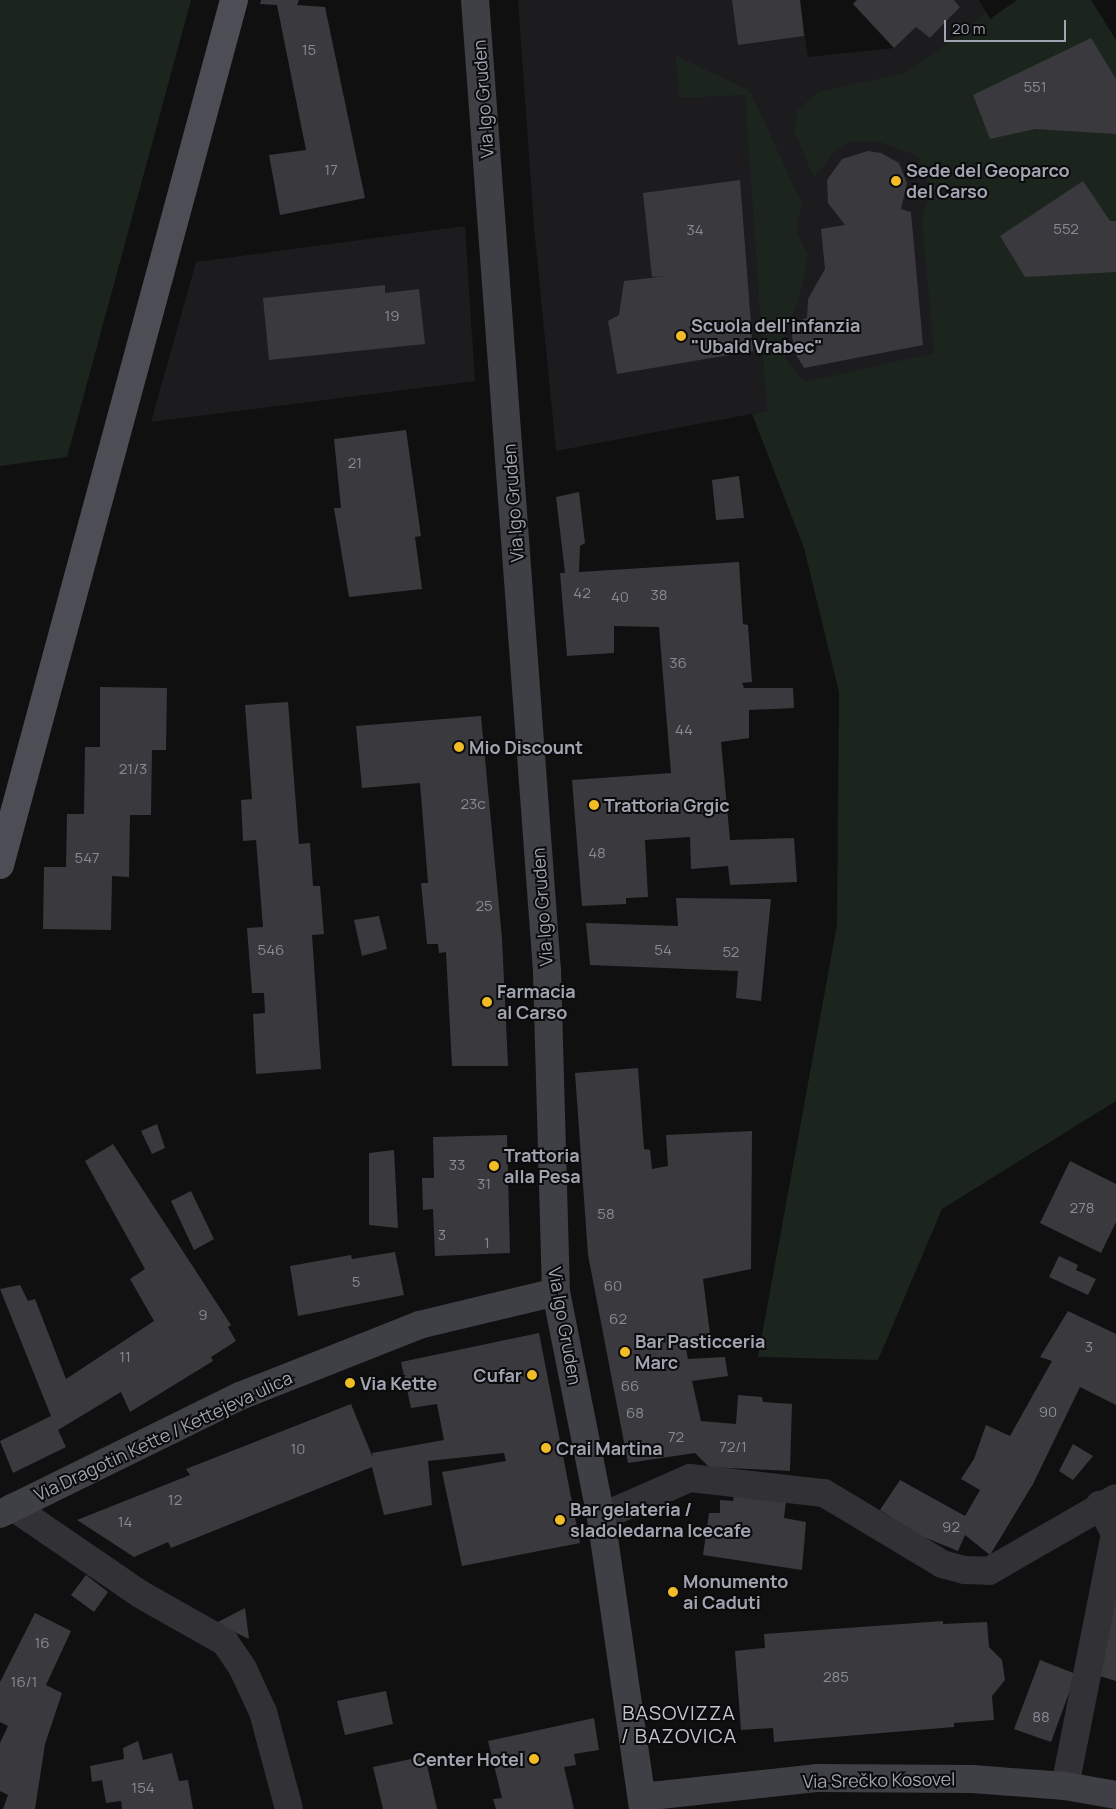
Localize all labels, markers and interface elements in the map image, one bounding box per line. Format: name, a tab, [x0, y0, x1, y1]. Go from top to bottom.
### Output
scale bar	[946, 10, 1068, 42]
text: 20 m	[952, 18, 985, 39]
street label: Via Igo Gruden	[468, 39, 498, 159]
house number: 15	[302, 41, 316, 59]
house number: 551	[1023, 78, 1047, 96]
place label: Sede del Geoparco del Carso	[906, 160, 1070, 202]
house number: 17	[324, 161, 338, 179]
marker: Sede del Geoparco del Carso	[890, 175, 902, 187]
house number: 552	[1053, 220, 1079, 238]
house number: 34	[686, 221, 704, 239]
house number: 19	[384, 307, 400, 325]
place label: Scuola dell'infanzia "Ubald Vrabec"	[691, 315, 860, 358]
marker: Scuola dell'infanzia "Ubald Vrabec"	[675, 330, 687, 342]
street label: Via Igo Gruden	[498, 443, 528, 563]
house number: 21	[348, 454, 362, 472]
house number: 42	[573, 584, 591, 602]
house number: 38	[650, 586, 668, 604]
house number: 40	[611, 588, 629, 606]
house number: 36	[669, 654, 687, 672]
house number: 44	[675, 721, 693, 739]
place label: Mio Discount	[469, 736, 583, 758]
marker: Mio Discount	[453, 741, 465, 753]
house number: 21/3	[119, 760, 147, 778]
place label: Trattoria Grgic	[604, 794, 730, 816]
house number: 23c	[460, 795, 486, 813]
marker: Trattoria Grgic	[588, 799, 600, 811]
house number: 48	[588, 844, 606, 862]
street label: Via Igo Gruden	[527, 847, 557, 967]
house number: 547	[74, 849, 100, 867]
house number: 25	[475, 897, 493, 915]
house number: 546	[258, 941, 284, 959]
house number: 54	[654, 941, 672, 959]
house number: 52	[723, 943, 739, 961]
place label: Farmacia al Carso	[497, 981, 576, 1024]
marker: Farmacia al Carso	[481, 996, 493, 1008]
place label: Trattoria alla Pesa	[504, 1145, 581, 1188]
house number: 33	[449, 1156, 465, 1174]
marker: Trattoria alla Pesa	[488, 1160, 500, 1172]
house number: 31	[477, 1175, 491, 1193]
house number: 278	[1070, 1199, 1094, 1217]
house number: 58	[597, 1205, 615, 1223]
house number: 3	[438, 1226, 446, 1244]
house number: 1	[484, 1234, 490, 1252]
street label: Via Igo Gruden	[544, 1266, 586, 1386]
house number: 5	[352, 1273, 360, 1291]
house number: 60	[604, 1277, 622, 1295]
house number: 9	[198, 1306, 208, 1324]
house number: 62	[609, 1310, 627, 1328]
place label: Bar Pasticceria Marc	[635, 1331, 765, 1374]
house number: 3	[1085, 1338, 1093, 1356]
marker: Bar Pasticceria Marc	[619, 1346, 631, 1358]
house number: 11	[119, 1348, 131, 1366]
place label: Cufar	[473, 1364, 522, 1386]
street label: Via Dragotin Kette / Kettejeva ulica	[31, 1367, 295, 1505]
marker: Cufar	[526, 1369, 538, 1381]
place label: Via Kette	[360, 1372, 437, 1394]
marker: Via Kette	[344, 1377, 356, 1389]
house number: 66	[621, 1377, 639, 1395]
house number: 90	[1039, 1403, 1057, 1421]
house number: 68	[626, 1404, 644, 1422]
house number: 72	[668, 1428, 684, 1446]
place label: Crai Martina	[556, 1437, 663, 1459]
house number: 72/1	[719, 1438, 747, 1456]
house number: 10	[291, 1440, 305, 1458]
marker: Crai Martina	[540, 1442, 552, 1454]
house number: 12	[168, 1491, 182, 1509]
place label: Bar gelateria / sladoledarna Icecafe	[570, 1499, 751, 1542]
house number: 14	[118, 1513, 132, 1531]
marker: Bar gelateria / sladoledarna Icecafe	[554, 1514, 566, 1526]
house number: 92	[942, 1518, 960, 1536]
place label: Monumento ai Caduti	[683, 1571, 788, 1614]
marker: Monumento ai Caduti	[667, 1586, 679, 1598]
house number: 16	[34, 1634, 50, 1652]
house number: 285	[823, 1668, 849, 1686]
house number: 16/1	[11, 1673, 37, 1691]
district label: BASOVIZZA / BAZOVICA	[620, 1701, 738, 1748]
house number: 88	[1032, 1708, 1050, 1726]
place label: Center Hotel	[413, 1748, 524, 1770]
marker: Center Hotel	[528, 1753, 540, 1765]
street label: Via Srečko Kosovel	[802, 1768, 956, 1792]
house number: 154	[131, 1779, 155, 1797]

